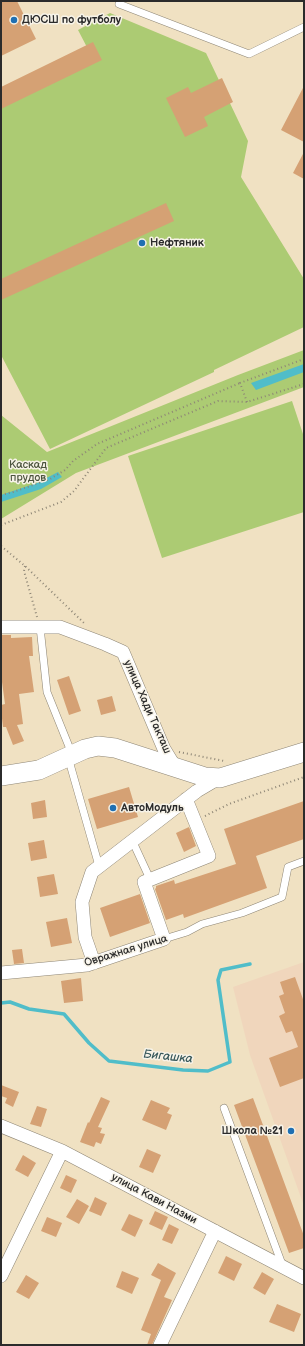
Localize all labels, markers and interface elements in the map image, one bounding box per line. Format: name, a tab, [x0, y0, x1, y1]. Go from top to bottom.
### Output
place label: ДЮСШ по футболу	[22, 13, 121, 27]
marker: ДЮСШ по футболу	[9, 15, 19, 25]
place label: Нефтяник	[150, 236, 204, 250]
marker: Нефтяник	[137, 238, 147, 248]
park label: Каскад прудов	[9, 458, 47, 484]
street label: улица Хади Такташ	[120, 658, 174, 756]
place label: АвтоМодуль	[121, 801, 184, 815]
marker: АвтоМодуль	[108, 803, 118, 813]
street label: Овражная улица	[83, 932, 169, 970]
water label: Бигашка	[143, 1047, 193, 1067]
place label: Школа №21	[222, 1124, 283, 1138]
marker: Школа №21	[286, 1126, 296, 1136]
street label: улица Кави Назми	[109, 1171, 199, 1227]

